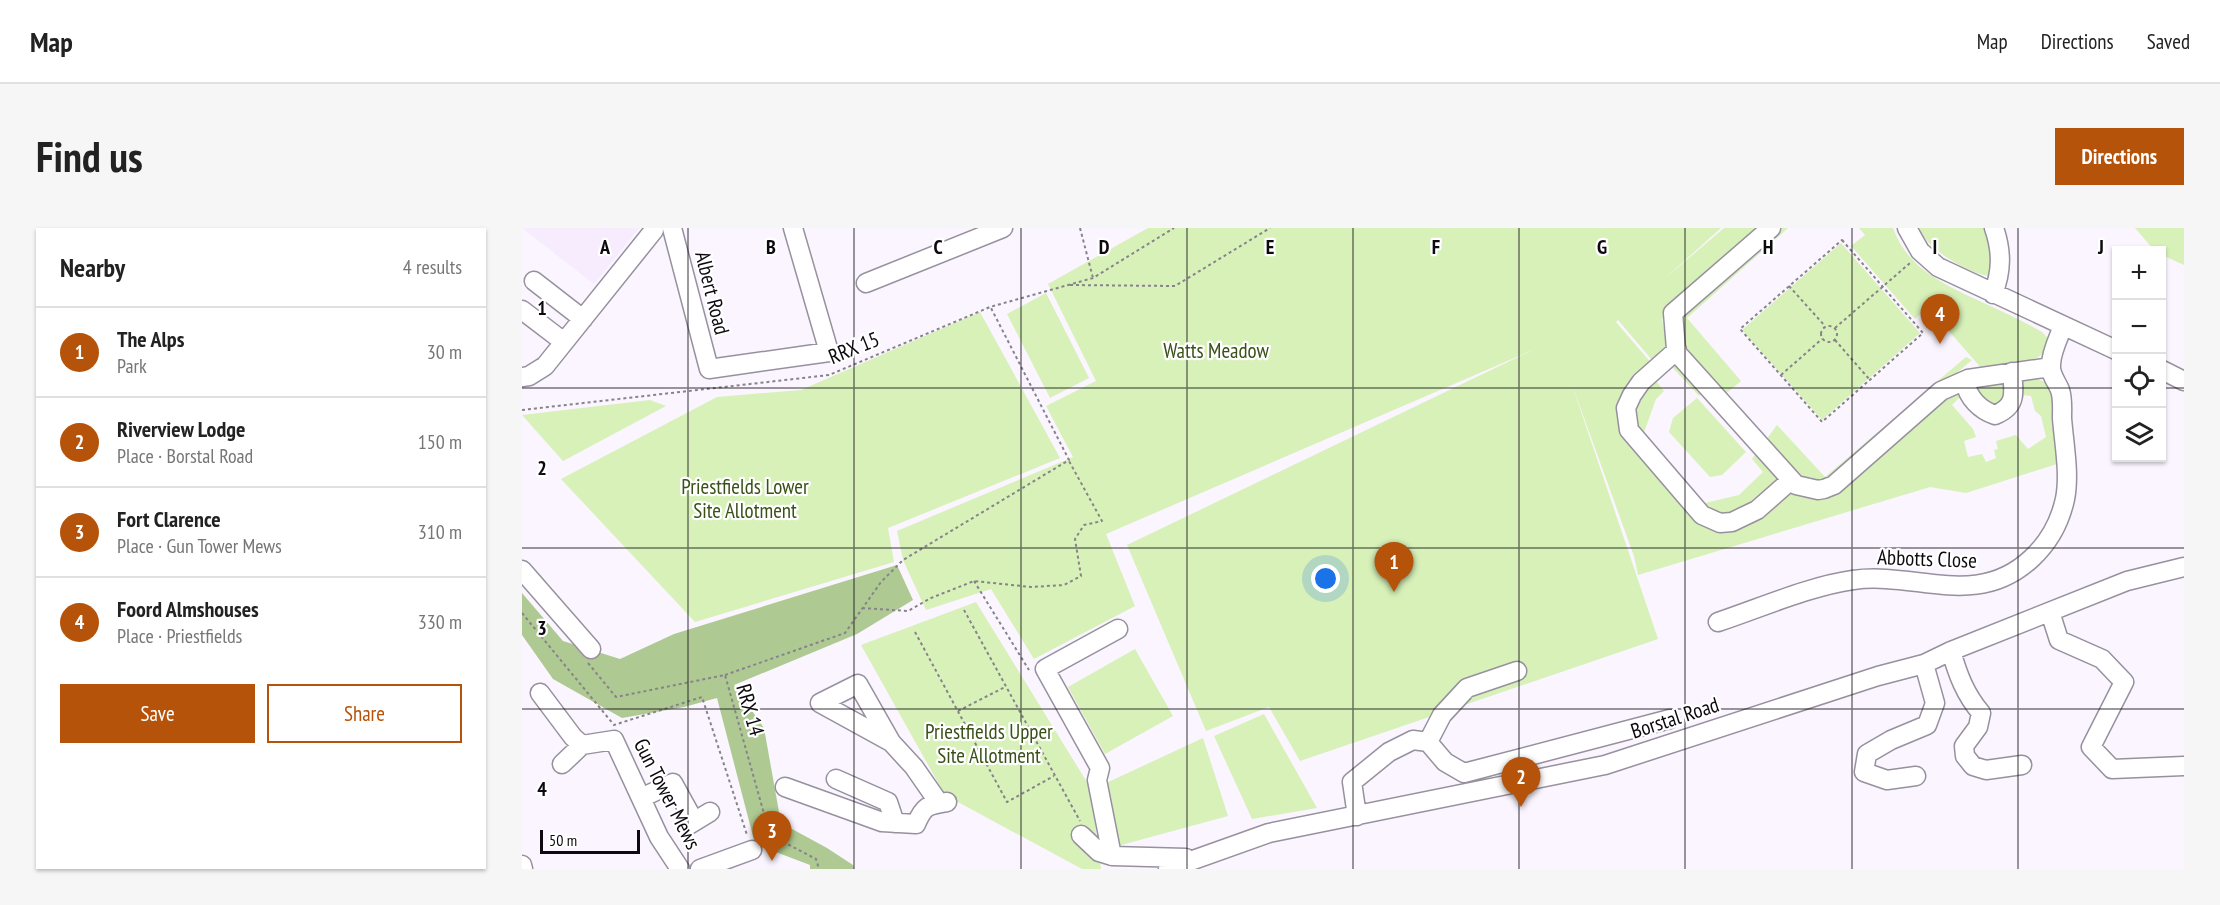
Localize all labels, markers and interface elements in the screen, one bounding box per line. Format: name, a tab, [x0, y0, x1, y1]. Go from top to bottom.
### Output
text: Map	[30, 23, 73, 60]
text: Map	[1977, 28, 2008, 55]
text: Directions	[2041, 28, 2114, 55]
text: Saved	[2147, 28, 2190, 55]
button: Directions	[2055, 128, 2184, 185]
text: Find us	[36, 129, 143, 184]
text: A	[599, 234, 611, 260]
text: B	[766, 234, 776, 260]
text: C	[933, 234, 943, 260]
text: D	[1099, 234, 1110, 260]
text: E	[1266, 234, 1274, 260]
text: F	[1432, 234, 1440, 260]
text: G	[1597, 234, 1607, 260]
text: H	[1763, 234, 1773, 260]
text: I	[1933, 234, 1937, 260]
text: J	[2097, 234, 2104, 260]
map controls	[2112, 246, 2166, 462]
button: +	[2112, 246, 2166, 300]
street label: Albert Road	[689, 248, 736, 337]
text: Nearby	[60, 251, 125, 284]
text: 4 results	[403, 254, 462, 280]
pin: 4	[1920, 294, 1960, 344]
text: 1	[537, 295, 547, 321]
button: −	[2112, 300, 2166, 354]
text: The Alps	[117, 325, 184, 353]
street label: RRX 15	[824, 325, 883, 370]
park label: Watts Meadow	[1163, 337, 1269, 364]
text: 1	[75, 339, 84, 365]
text: 30 m	[427, 339, 462, 365]
text: Park	[117, 353, 147, 379]
button: locate	[2112, 354, 2166, 408]
button: layers	[2112, 408, 2166, 462]
text: Riverview Lodge	[117, 415, 245, 443]
text: 2	[75, 429, 84, 455]
text: 150 m	[418, 429, 462, 455]
text: Place · Borstal Road	[117, 443, 253, 469]
text: 2	[537, 455, 547, 481]
park label: Priestfields Lower Site Allotment	[681, 473, 809, 524]
text: Fort Clarence	[117, 505, 221, 533]
text: 3	[75, 519, 84, 545]
text: 310 m	[418, 519, 462, 545]
text: Place · Gun Tower Mews	[117, 533, 282, 559]
pin: 1	[1374, 542, 1414, 592]
street label: Abbotts Close	[1877, 543, 1977, 574]
your location	[1311, 564, 1340, 593]
text: Foord Almshouses	[117, 595, 259, 623]
text: 4	[75, 609, 84, 635]
text: 330 m	[418, 609, 462, 635]
text: 3	[537, 615, 547, 641]
text: Place · Priestfields	[117, 623, 242, 649]
street label: RRX 14	[730, 681, 771, 739]
button: Save	[60, 684, 255, 743]
button: Share	[267, 684, 462, 743]
street label: Borstal Road	[1627, 691, 1722, 744]
park label: Priestfields Upper Site Allotment	[925, 718, 1053, 769]
street label: Gun Tower Mews	[628, 734, 707, 854]
pin: 2	[1502, 758, 1540, 807]
text: 4	[537, 776, 547, 802]
pin: 3	[752, 812, 792, 861]
scale bar	[540, 827, 640, 854]
text: 50 m	[549, 830, 577, 850]

